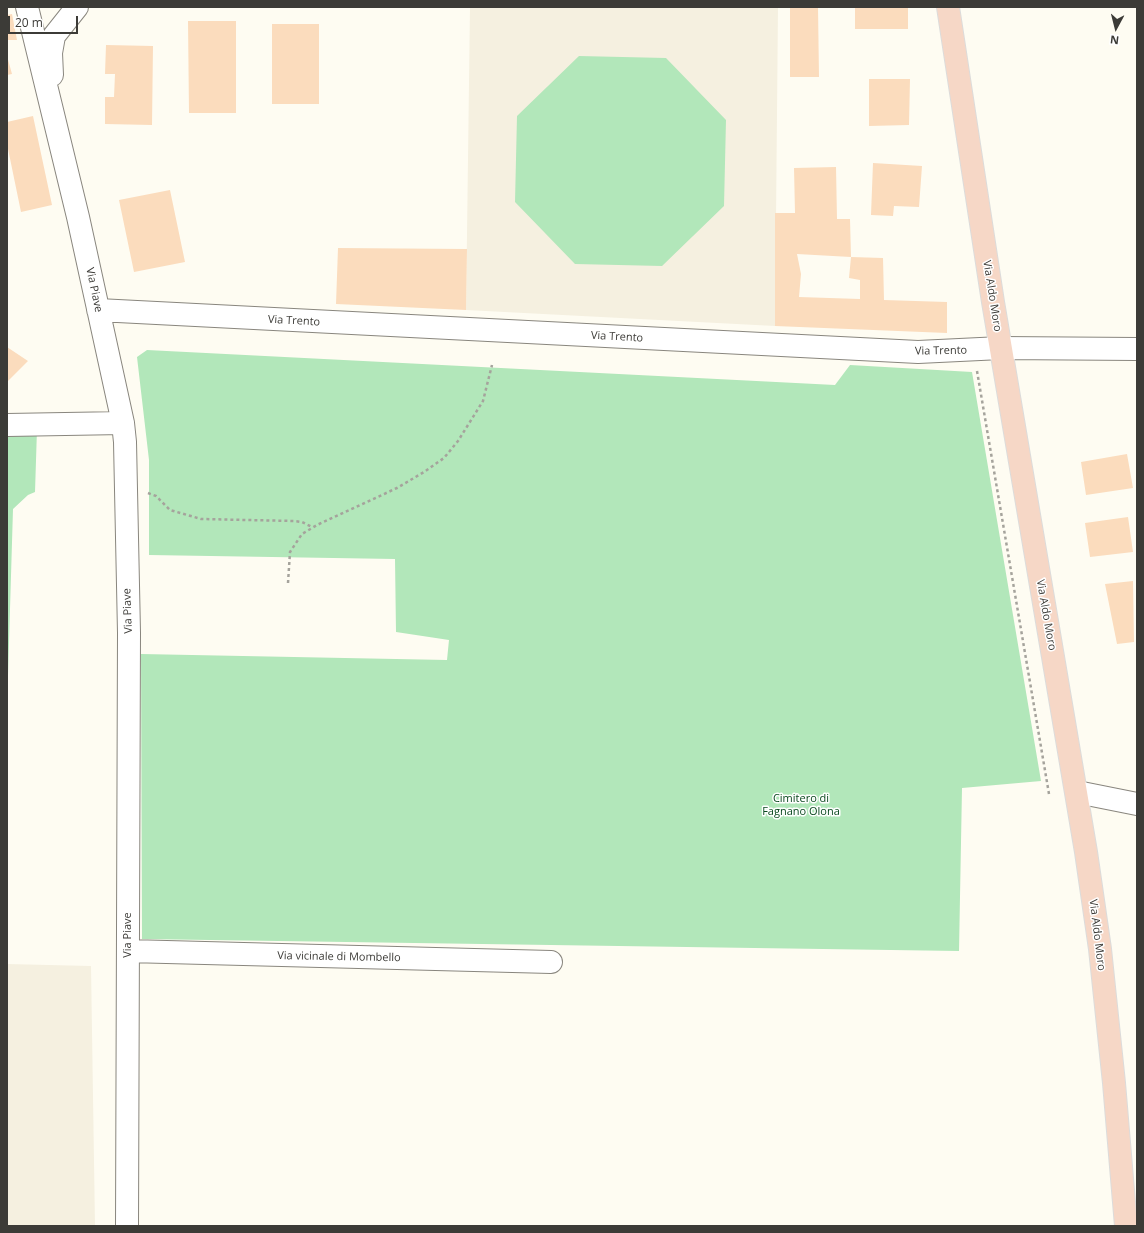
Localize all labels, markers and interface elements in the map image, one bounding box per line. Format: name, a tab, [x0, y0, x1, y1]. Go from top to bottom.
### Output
scale bar	[10, 8, 80, 34]
north arrow	[1096, 8, 1136, 48]
text: 20 m	[15, 14, 43, 31]
text: N	[1109, 32, 1120, 48]
street label: Via Aldo Moro	[980, 259, 1004, 333]
street label: Via Piave	[83, 266, 105, 314]
street label: Via Trento	[268, 313, 320, 329]
street label: Via Trento	[591, 329, 643, 345]
street label: Via Trento	[915, 344, 967, 358]
street label: Via Aldo Moro	[1033, 578, 1059, 652]
street label: Via Piave	[121, 588, 135, 634]
park label: Cimitero di Fagnano Olona	[762, 792, 840, 818]
street label: Via Aldo Moro	[1086, 899, 1108, 971]
street label: Via Piave	[121, 912, 135, 958]
street label: Via vicinale di Mombello	[277, 949, 401, 965]

